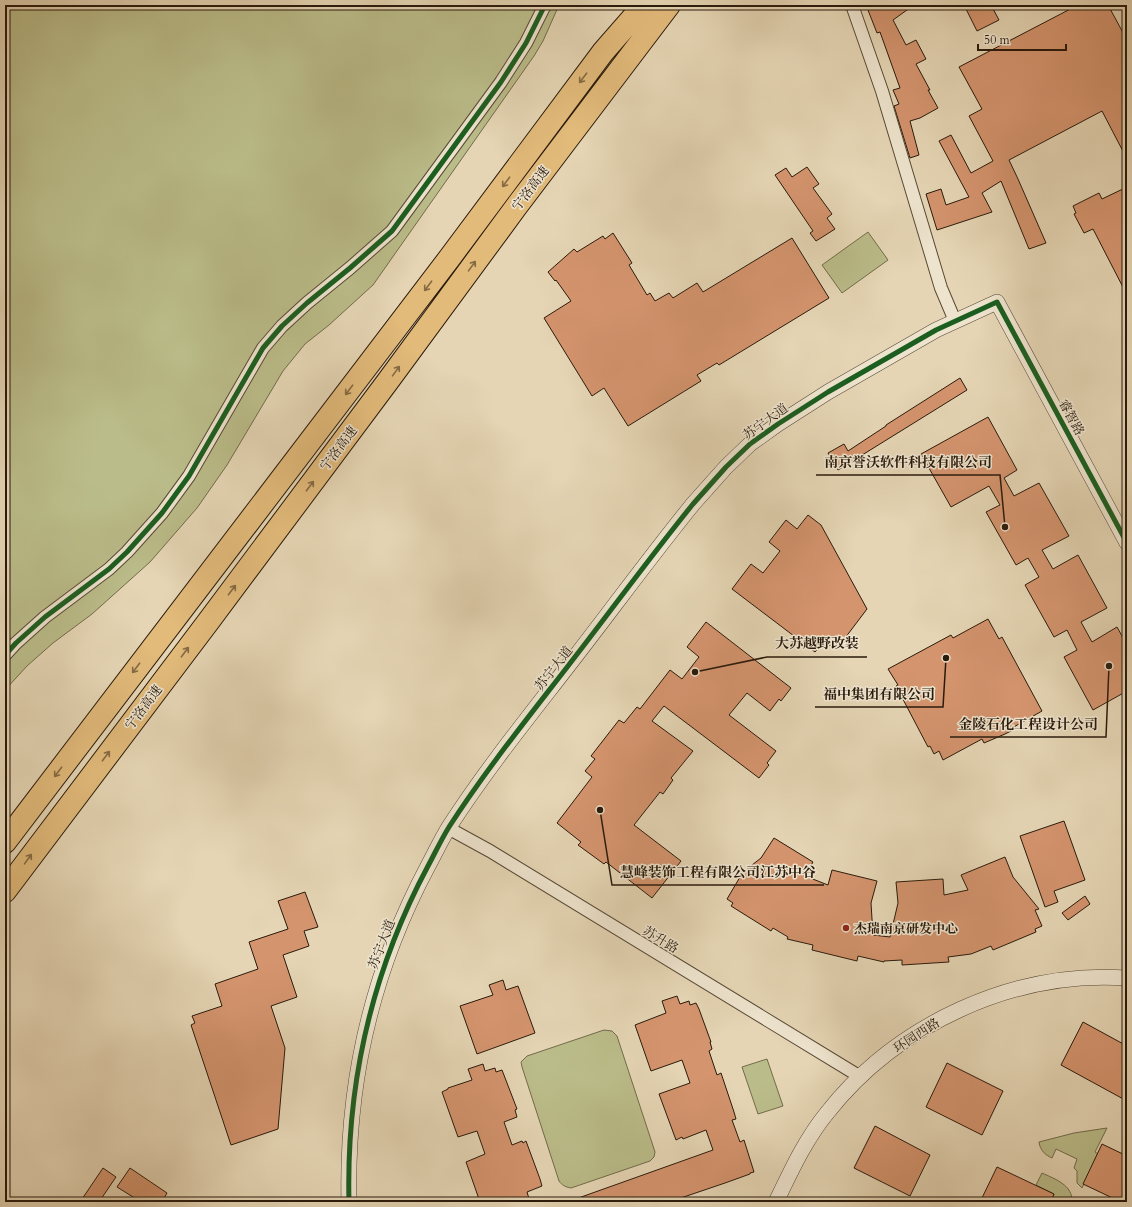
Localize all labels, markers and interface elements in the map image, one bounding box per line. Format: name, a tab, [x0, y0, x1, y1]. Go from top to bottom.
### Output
scale bar	[978, 26, 1066, 52]
text: 50 m	[984, 32, 1011, 48]
one-way arrow	[579, 72, 587, 83]
street label: 宁洛高速	[508, 162, 554, 215]
one-way arrow	[501, 177, 510, 188]
one-way arrow	[468, 261, 477, 272]
one-way arrow	[423, 281, 432, 292]
one-way arrow	[391, 365, 400, 376]
one-way arrow	[344, 384, 353, 395]
street label: 睿智路	[1054, 396, 1088, 439]
street label: 苏宁大道	[739, 399, 792, 444]
street label: 宁洛高速	[316, 422, 362, 475]
callout: 南京誉沃软件科技有限公司	[816, 449, 1000, 475]
text: 南京誉沃软件科技有限公司	[824, 453, 992, 472]
one-way arrow	[305, 481, 314, 492]
one-way arrow	[228, 585, 236, 596]
callout: 大苏越野改装	[767, 631, 867, 657]
text: 大苏越野改装	[775, 634, 859, 653]
street label: 苏宁大道	[531, 643, 577, 695]
one-way arrow	[181, 647, 189, 658]
one-way arrow	[132, 663, 141, 674]
street label: 宁洛高速	[121, 681, 167, 734]
callout: 福中集团有限公司	[815, 681, 943, 707]
text: 福中集团有限公司	[823, 685, 935, 704]
callout: 金陵石化工程设计公司	[950, 711, 1106, 737]
text: 金陵石化工程设计公司	[958, 715, 1098, 734]
one-way arrow	[102, 750, 111, 761]
one-way arrow	[54, 766, 62, 777]
one-way arrow	[24, 854, 32, 865]
callout: 慧峰装饰工程有限公司江苏中谷	[612, 859, 824, 885]
text: 慧峰装饰工程有限公司江苏中谷	[620, 863, 816, 882]
street label: 苏宁大道	[364, 917, 400, 972]
place label: 杰瑞南京研发中心	[854, 920, 958, 938]
street label: 苏升路	[639, 922, 682, 958]
marker: 杰瑞南京研发中心	[841, 923, 851, 933]
street label: 环园西路	[890, 1014, 943, 1058]

